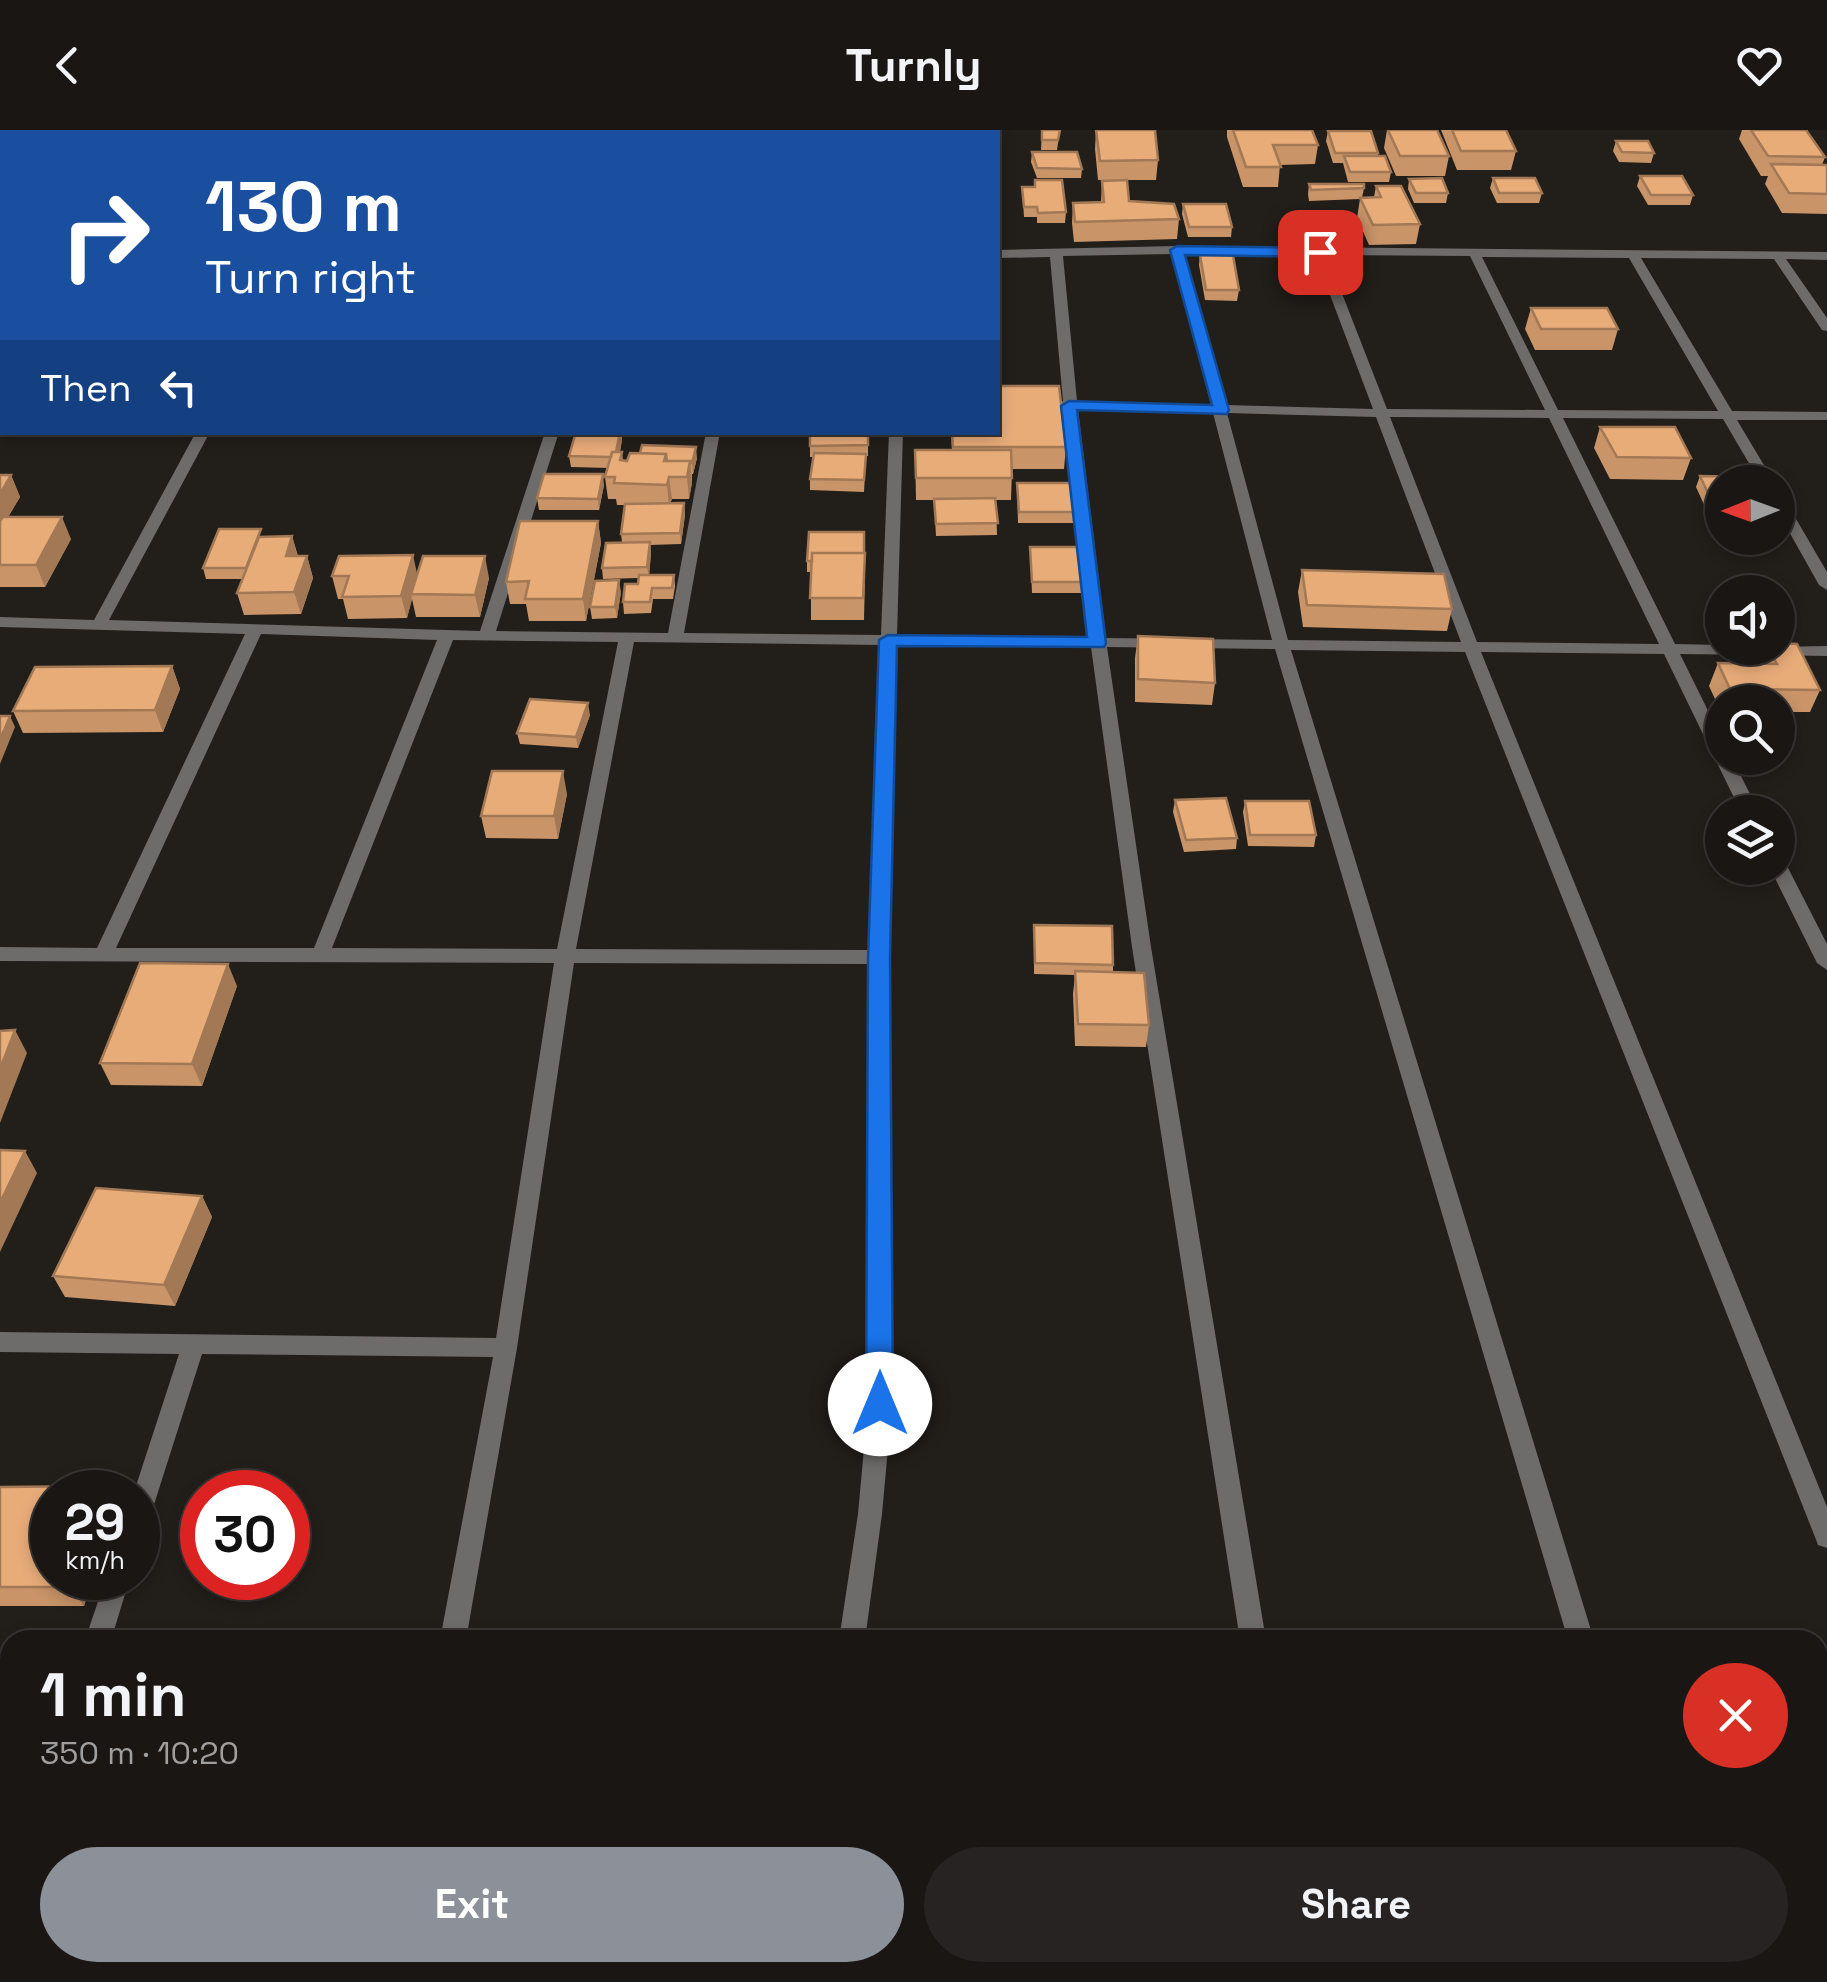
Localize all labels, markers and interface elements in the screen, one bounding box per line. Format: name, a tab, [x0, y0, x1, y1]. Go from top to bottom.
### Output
text: Turnly	[845, 37, 982, 94]
icon: back	[40, 38, 95, 93]
icon: heart	[1732, 38, 1787, 93]
text: 130 m	[205, 162, 402, 251]
icon: right	[40, 170, 170, 300]
pin	[1278, 210, 1363, 295]
icon: arrive	[1293, 225, 1348, 280]
text: Turn right	[205, 249, 416, 306]
icon: left	[151, 360, 206, 415]
text: Then	[40, 364, 131, 412]
north arrow	[1705, 465, 1795, 555]
map controls	[1705, 465, 1795, 885]
button: sound	[1705, 575, 1795, 665]
button: search	[1705, 685, 1795, 775]
button: layers	[1705, 795, 1795, 885]
position arrow	[828, 1352, 932, 1456]
speed limit sign: 30	[180, 1470, 310, 1600]
text: 29	[65, 1491, 125, 1555]
text: km/h	[65, 1544, 125, 1576]
text: 1 min	[40, 1657, 187, 1734]
button: close	[1683, 1663, 1788, 1768]
text: 350 m · 10:20	[40, 1733, 239, 1773]
button: Exit	[40, 1847, 904, 1962]
button: Share	[924, 1847, 1788, 1962]

